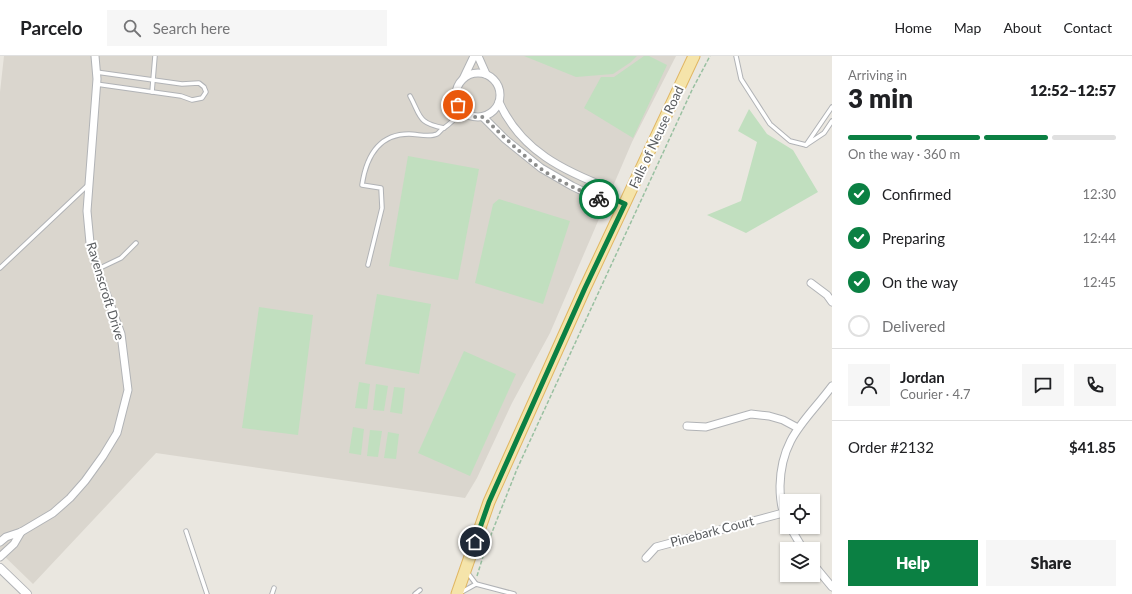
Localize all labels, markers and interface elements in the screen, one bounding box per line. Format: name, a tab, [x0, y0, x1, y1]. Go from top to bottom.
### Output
search box	[107, 10, 387, 46]
text: Parcelo	[20, 16, 83, 39]
icon: search	[121, 17, 143, 39]
text: Search here	[153, 19, 230, 37]
text: Home	[894, 19, 932, 36]
text: Map	[954, 19, 981, 36]
text: About	[1003, 19, 1041, 36]
text: Contact	[1063, 19, 1112, 36]
text: Arriving in	[848, 67, 907, 83]
text: 12:52–12:57	[1030, 81, 1116, 99]
text: 3 min	[848, 82, 913, 114]
street label: Falls of Neuse Road	[625, 83, 687, 191]
pin	[441, 88, 475, 122]
icon: bag	[447, 94, 469, 116]
text: On the way · 360 m	[848, 146, 960, 162]
courier	[579, 179, 619, 219]
icon: check	[848, 183, 870, 205]
text: Confirmed	[882, 185, 951, 203]
text: 12:30	[1083, 186, 1116, 202]
icon: bike	[588, 188, 610, 210]
icon: check	[848, 227, 870, 249]
text: Preparing	[882, 229, 945, 247]
text: 12:44	[1083, 230, 1116, 246]
street label: Ravenscroft Drive	[83, 240, 129, 342]
icon: check	[848, 271, 870, 293]
text: On the way	[882, 273, 958, 291]
text: 12:45	[1083, 274, 1116, 290]
text: Delivered	[882, 317, 945, 335]
button: person	[848, 364, 890, 406]
button: chat	[1022, 364, 1064, 406]
button: phone	[1074, 364, 1116, 406]
text: Jordan	[900, 368, 945, 386]
text: Courier · 4.7	[900, 386, 971, 402]
text: Order #2132	[848, 438, 934, 456]
text: $41.85	[1069, 438, 1116, 456]
map controls	[780, 494, 820, 582]
button: locate	[780, 494, 820, 534]
street label: Pinebark Court	[668, 512, 756, 550]
pin	[458, 525, 492, 559]
icon: home	[464, 531, 486, 553]
button: Help	[848, 540, 978, 586]
button: Share	[986, 540, 1116, 586]
button: layers	[780, 542, 820, 582]

